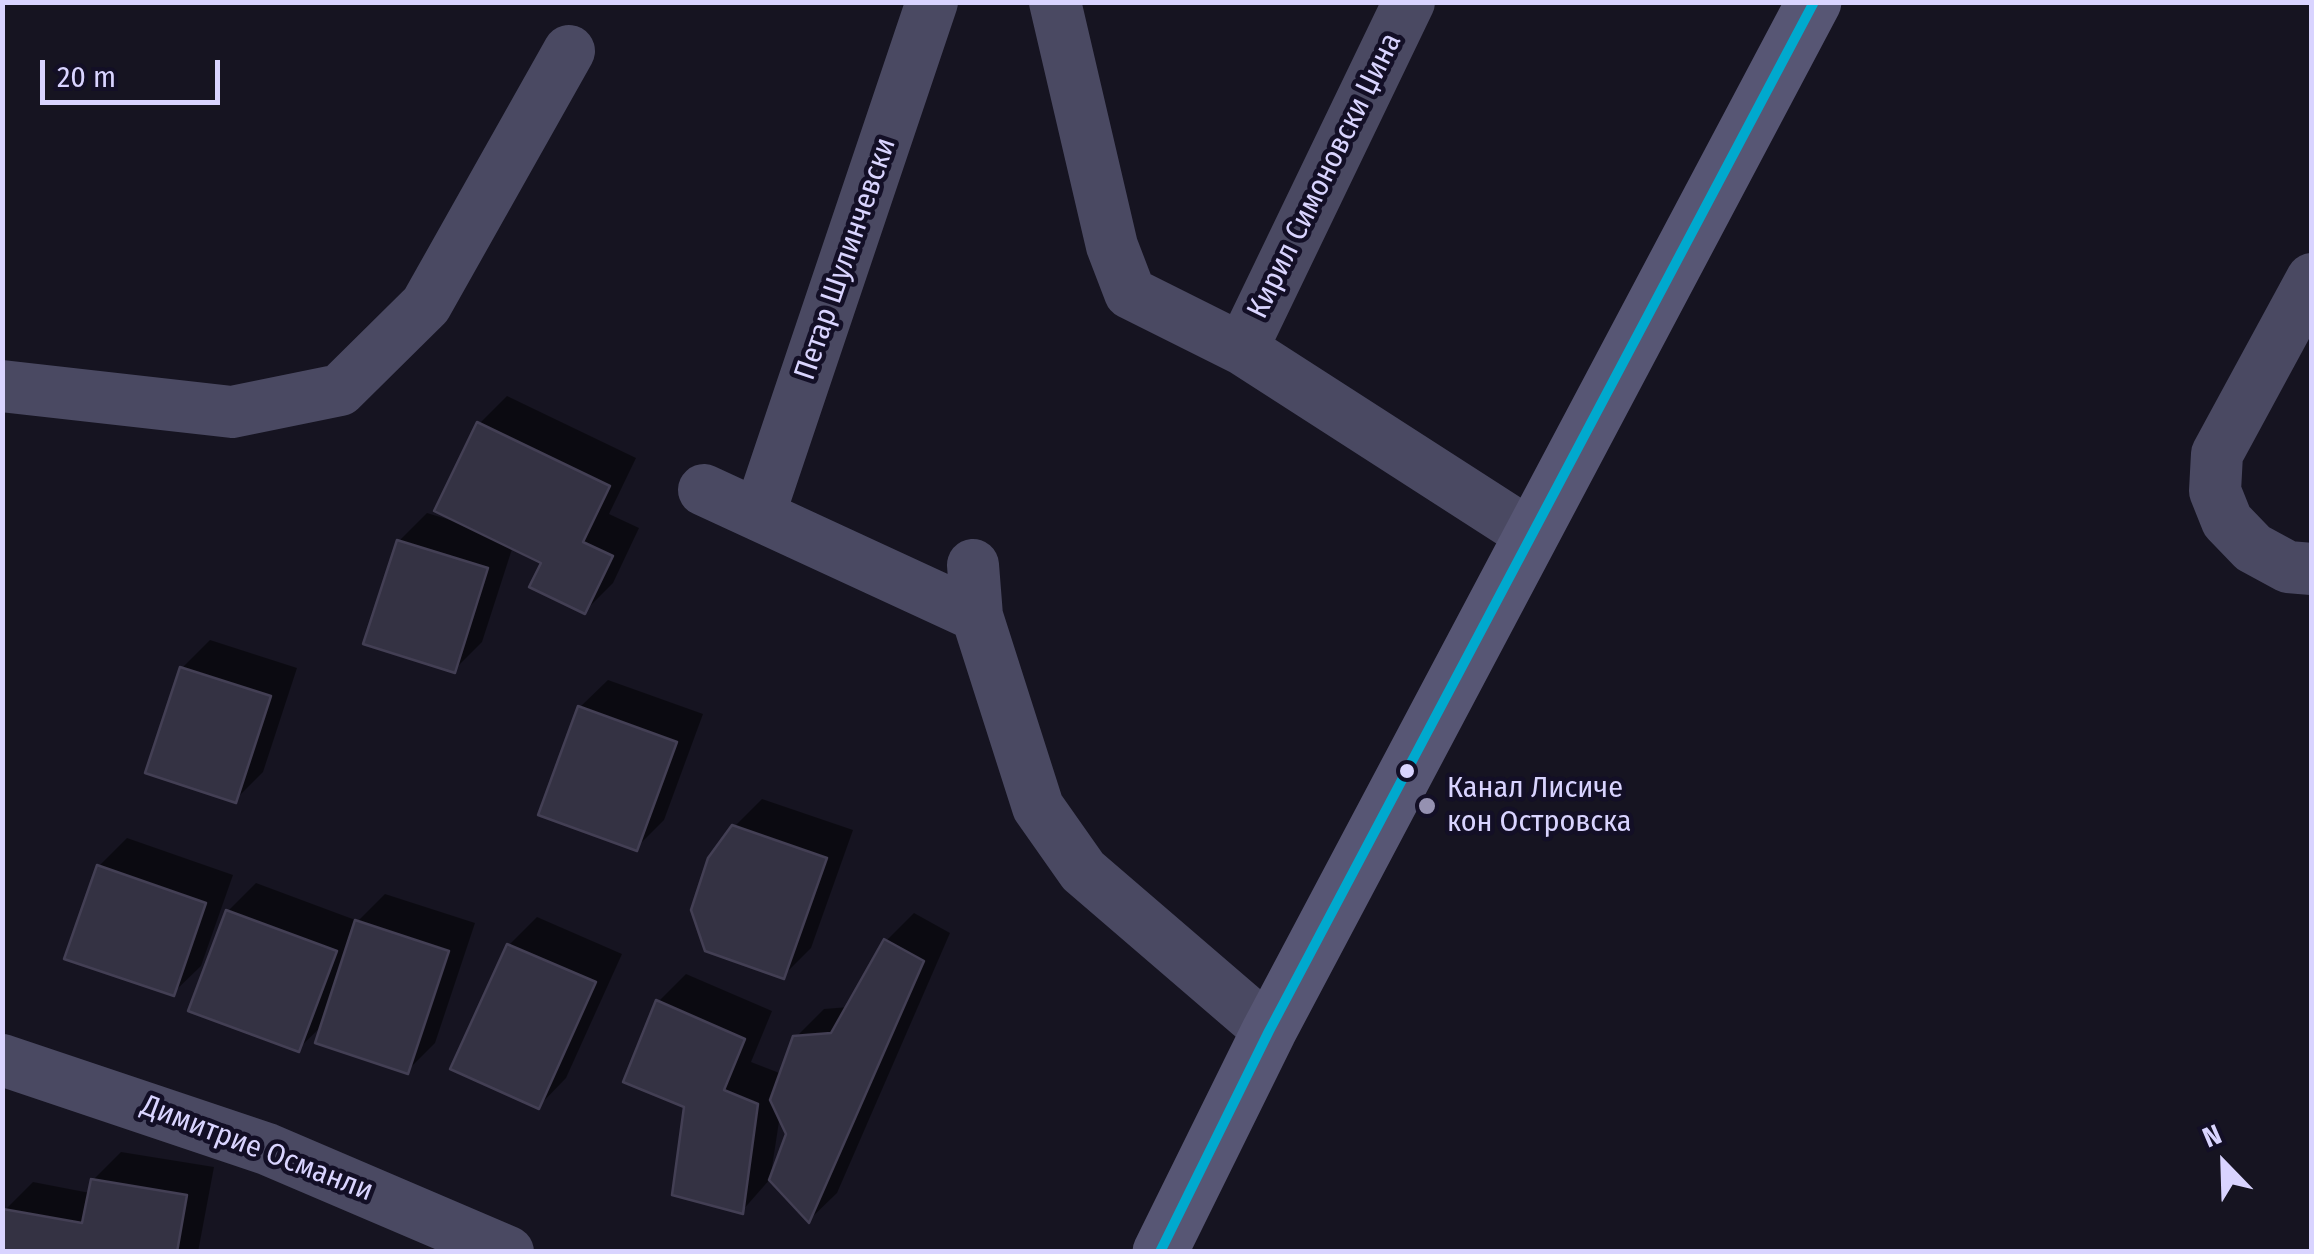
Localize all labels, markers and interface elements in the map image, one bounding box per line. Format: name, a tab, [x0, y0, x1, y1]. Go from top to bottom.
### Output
street label: Кирил Симоновски Џина	[1240, 27, 1410, 325]
scale bar	[45, 40, 225, 102]
text: 20 m	[57, 59, 116, 95]
street label: Петар Шулинчевски	[788, 133, 904, 385]
unlabelled marker	[1397, 761, 1417, 781]
place label: Канал Лисиче кон Островска	[1447, 771, 1631, 842]
marker: Канал Лисиче кон Островска	[1416, 795, 1438, 817]
street label: Димитрие Османли	[136, 1088, 378, 1210]
north arrow	[2174, 1114, 2274, 1214]
text: N	[2198, 1117, 2226, 1154]

